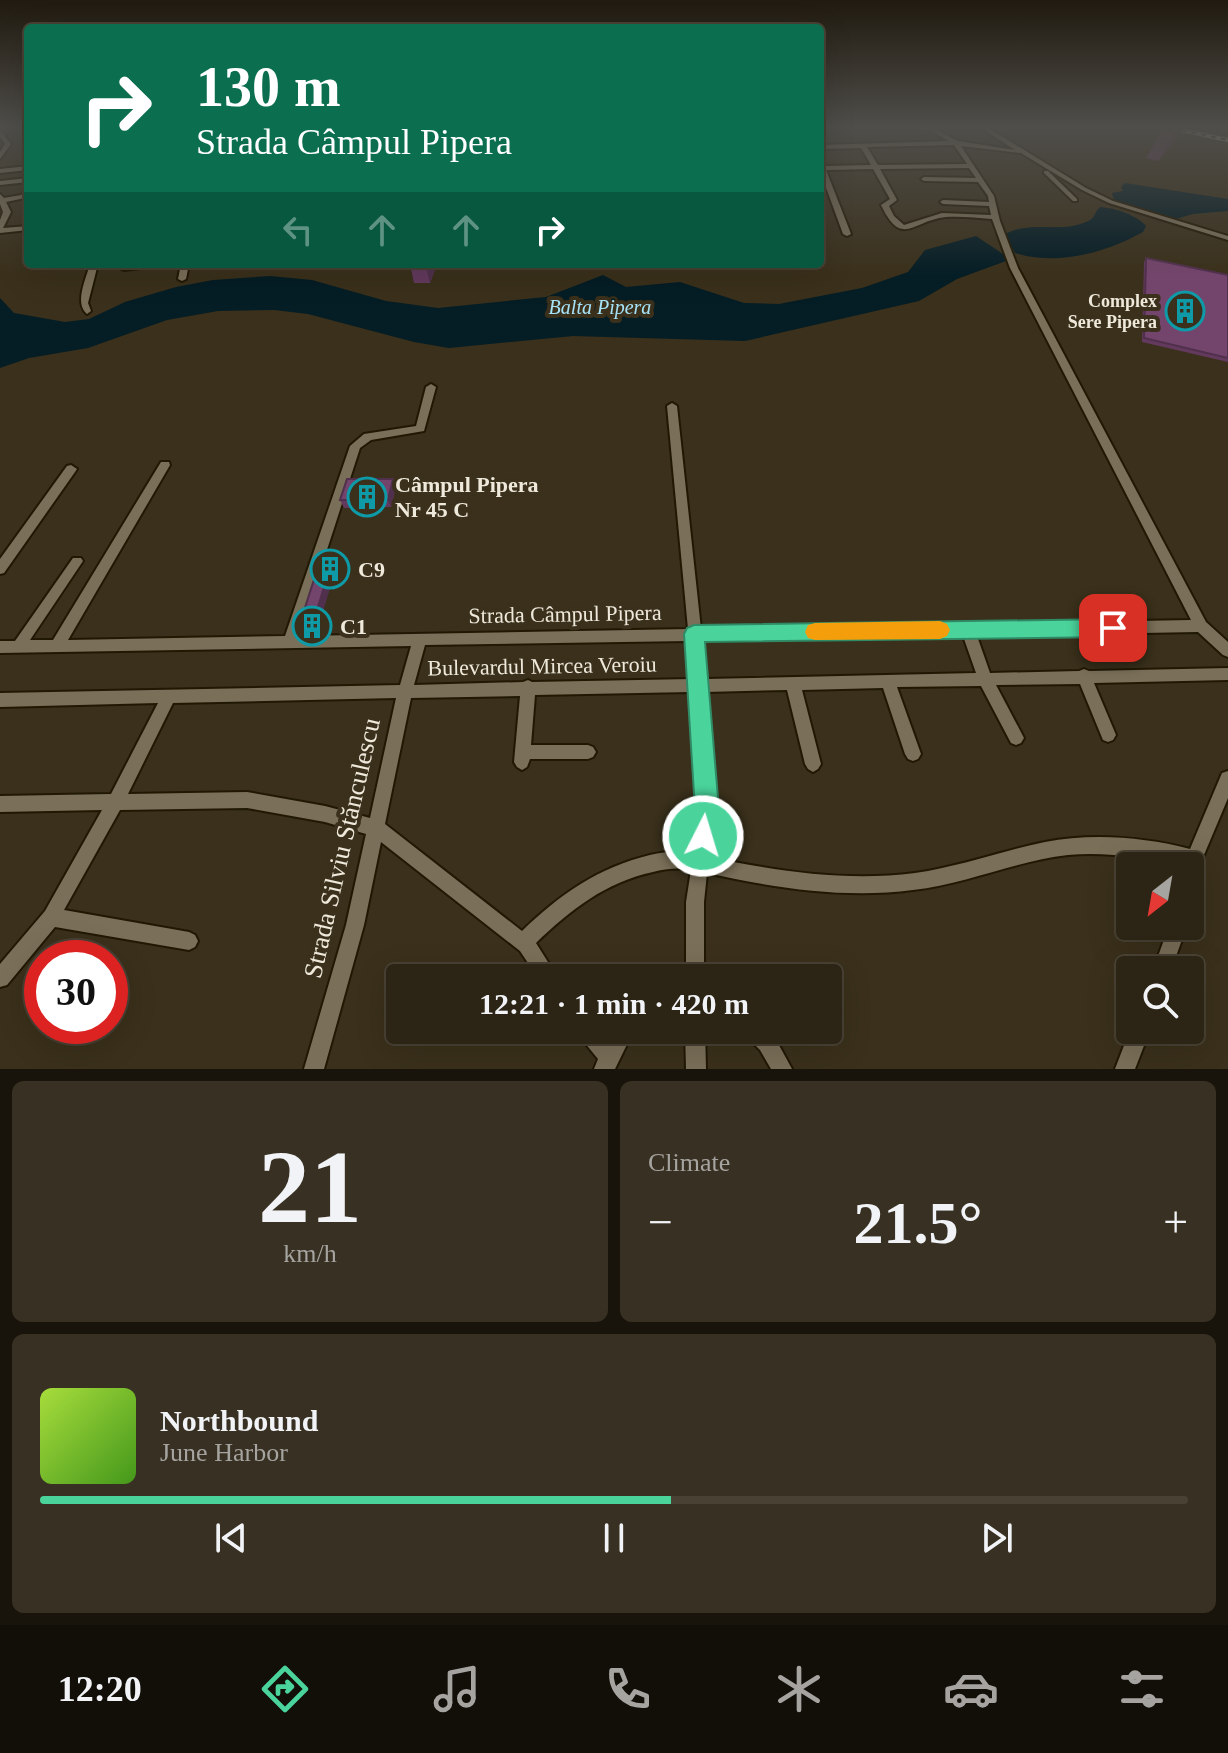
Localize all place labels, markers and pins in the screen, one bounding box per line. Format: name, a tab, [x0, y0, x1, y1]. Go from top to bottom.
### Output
building icon: Complex Sere Pipera	[1164, 290, 1206, 332]
place label: Complex Sere Pipera	[1068, 291, 1157, 332]
place label: Câmpul Pipera Nr 45 C	[395, 472, 539, 522]
building icon: Câmpul Pipera Nr 45 C	[346, 476, 388, 518]
building icon: C9	[309, 548, 351, 590]
place label: C9	[358, 557, 385, 582]
pin	[1079, 594, 1147, 662]
building icon: C1	[291, 605, 333, 647]
place label: C1	[340, 614, 367, 639]

